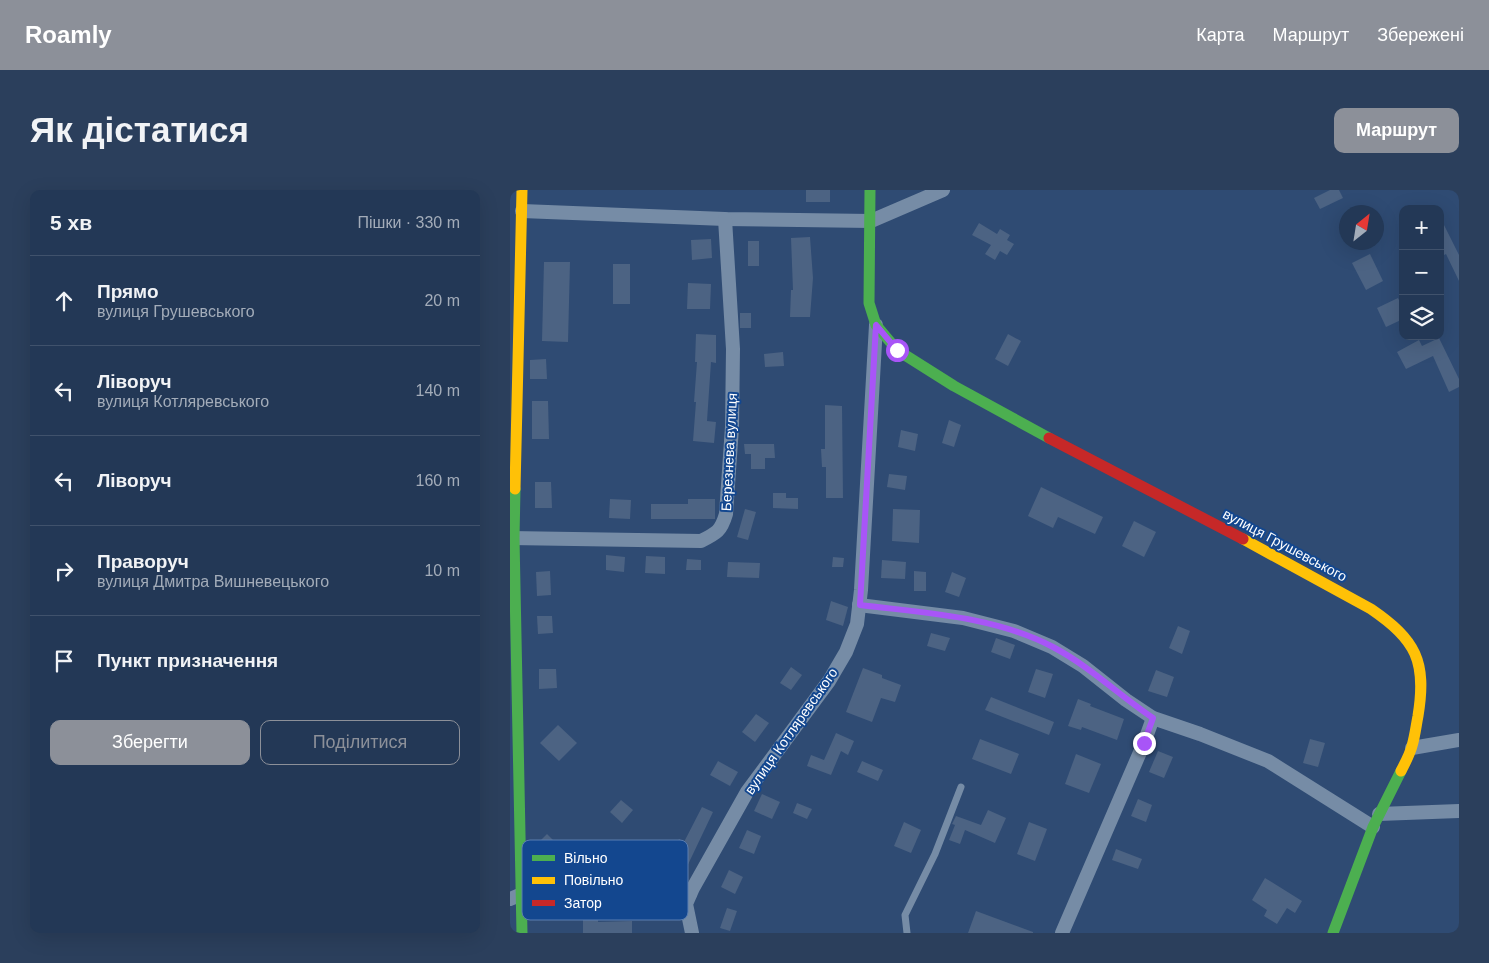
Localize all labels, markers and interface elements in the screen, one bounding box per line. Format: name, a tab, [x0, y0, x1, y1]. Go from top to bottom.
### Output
text: Roamly	[25, 21, 112, 48]
text: Карта	[1196, 25, 1244, 45]
text: Маршрут	[1272, 25, 1349, 45]
text: Збережені	[1377, 25, 1464, 45]
button: Маршрут	[1334, 108, 1459, 153]
text: Як дістатися	[30, 110, 249, 149]
north arrow	[1339, 205, 1384, 250]
map controls	[1399, 205, 1444, 340]
button: +	[1399, 205, 1444, 250]
text: 5 хв	[50, 211, 92, 234]
text: Пішки · 330 m	[357, 214, 460, 231]
button: −	[1399, 250, 1444, 295]
text: Прямо	[97, 281, 159, 302]
icon: ahead	[50, 287, 78, 315]
text: 20 m	[424, 292, 460, 309]
button: layers	[1399, 295, 1444, 340]
text: вулиця Грушевського	[97, 303, 255, 320]
route start	[886, 339, 909, 362]
text: Ліворуч	[97, 371, 172, 392]
icon: left	[50, 377, 78, 405]
text: 140 m	[416, 382, 460, 399]
street label: Березнева вулиця	[718, 392, 740, 512]
text: вулиця Котляревського	[97, 393, 269, 410]
icon: left	[50, 467, 78, 495]
text: Ліворуч	[97, 470, 172, 491]
text: 160 m	[416, 472, 460, 489]
street label: вулиця Грушевського	[1220, 506, 1350, 585]
text: Праворуч	[97, 551, 189, 572]
icon: right	[50, 557, 78, 585]
text: 10 m	[424, 562, 460, 579]
text: вулиця Дмитра Вишневецького	[97, 573, 329, 590]
icon: arrive	[50, 647, 78, 675]
text: Пункт призначення	[97, 650, 278, 671]
street label: вулиця Котляревського	[741, 665, 841, 797]
button: Зберегти	[50, 720, 250, 765]
button: Поділитися	[260, 720, 460, 765]
route end	[1133, 732, 1156, 755]
legend	[522, 840, 688, 920]
text: Вільно	[564, 850, 608, 866]
text: Повільно	[564, 872, 624, 888]
text: Затор	[564, 895, 602, 911]

